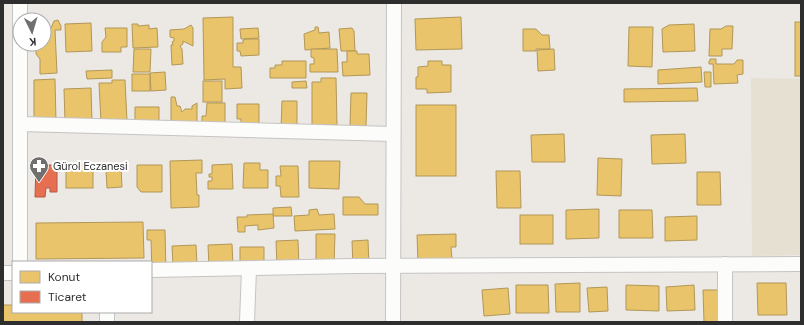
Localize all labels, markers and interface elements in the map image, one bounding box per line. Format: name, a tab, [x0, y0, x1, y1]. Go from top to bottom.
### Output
north arrow	[12, 12, 52, 52]
text: K	[29, 35, 37, 49]
pharmacy icon: Gürol Eczanesi	[28, 155, 50, 183]
place label: Gürol Eczanesi	[53, 159, 128, 173]
legend	[12, 261, 152, 313]
text: Konut	[48, 269, 80, 285]
text: Ticaret	[48, 289, 87, 305]

